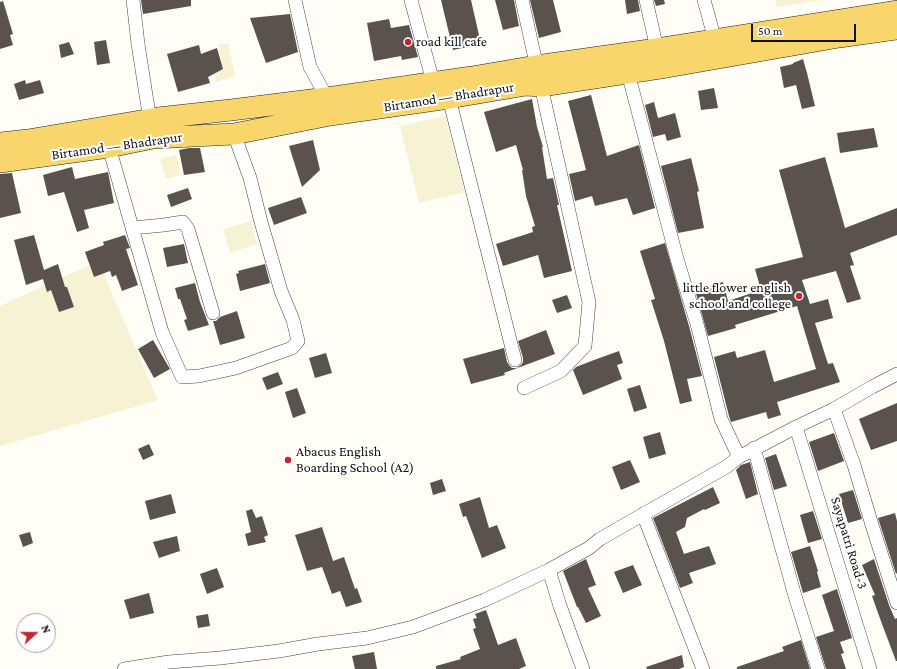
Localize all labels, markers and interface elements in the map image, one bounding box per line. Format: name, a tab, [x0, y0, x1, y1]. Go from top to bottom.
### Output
scale bar	[753, 16, 858, 42]
text: 50 m	[758, 24, 782, 38]
place label: road kill cafe	[416, 34, 487, 50]
marker: road kill cafe	[403, 37, 413, 47]
street label: Birtamod — Bhadrapur	[383, 78, 515, 116]
street label: Birtamod — Bhadrapur	[51, 129, 183, 163]
place label: little flower english school and college	[683, 280, 791, 312]
marker: little flower english school and college	[794, 291, 804, 301]
place label: Abacus English Boarding School (A2)	[296, 444, 414, 476]
marker: Abacus English Boarding School (A2)	[283, 455, 293, 465]
street label: Sayapatri Road-3	[827, 495, 871, 591]
north arrow	[16, 613, 56, 653]
text: N	[39, 623, 53, 635]

